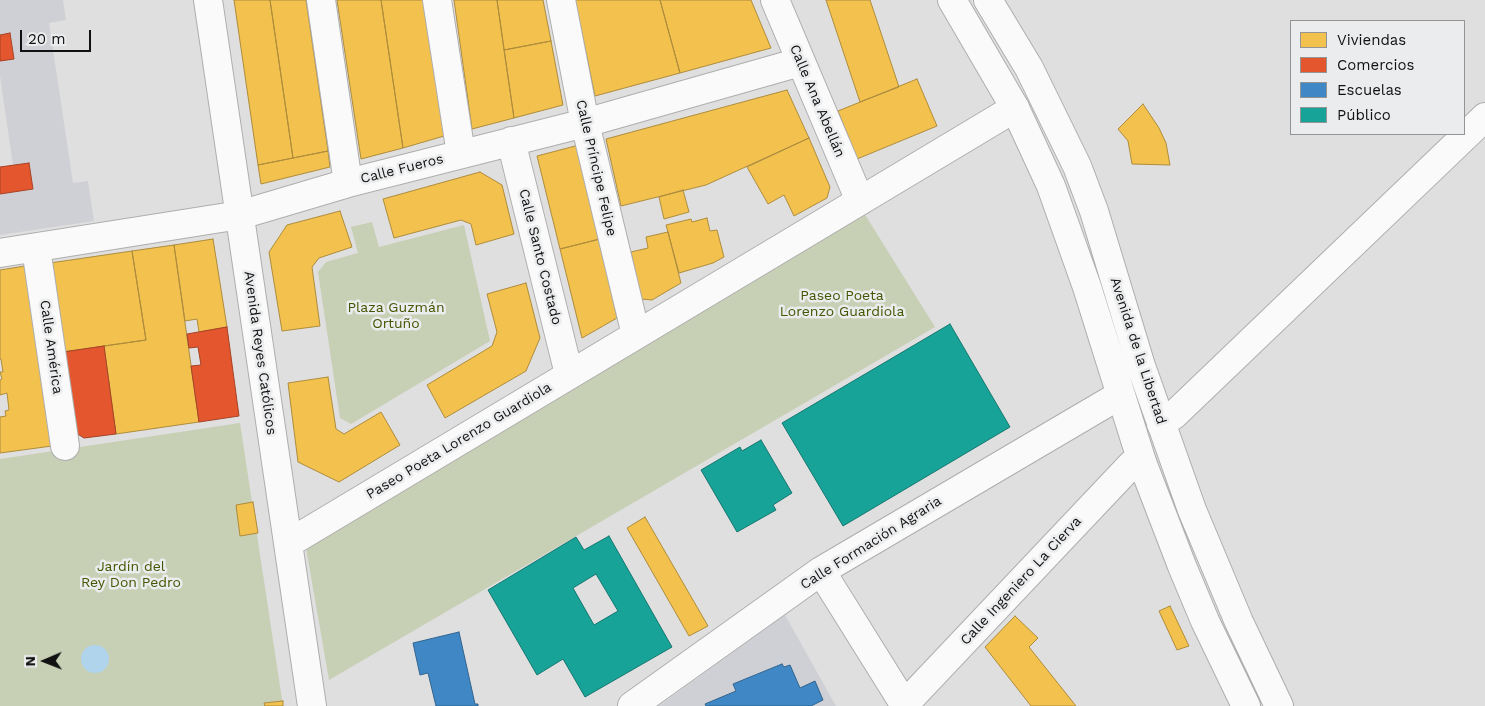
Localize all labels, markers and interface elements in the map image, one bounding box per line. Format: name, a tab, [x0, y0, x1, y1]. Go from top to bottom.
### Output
scale bar	[22, 20, 94, 52]
legend	[1290, 20, 1465, 135]
text: 20 m	[28, 30, 66, 48]
text: Viviendas	[1337, 31, 1406, 49]
street label: Calle Ana Abellán	[786, 42, 848, 160]
text: Comercios	[1337, 56, 1414, 74]
text: Escuelas	[1337, 81, 1402, 99]
street label: Calle Príncipe Felipe	[572, 98, 620, 238]
text: Público	[1337, 106, 1391, 124]
street label: Calle Fueros	[359, 151, 445, 187]
street label: Calle Santo Costado	[515, 187, 565, 327]
street label: Avenida Reyes Católicos	[240, 270, 280, 436]
street label: Avenida de la Libertad	[1106, 275, 1170, 427]
park label: Paseo Poeta Lorenzo Guardiola	[780, 288, 904, 321]
street label: Calle América	[36, 299, 66, 395]
park label: Plaza Guzmán Ortuño	[347, 300, 445, 332]
street label: Paseo Poeta Lorenzo Guardiola	[363, 379, 555, 503]
street label: Calle Formación Agraria	[797, 493, 945, 593]
street label: Calle Ingeniero La Cierva	[957, 513, 1085, 649]
park label: Jardín del Rey Don Pedro	[81, 559, 181, 592]
north arrow	[20, 636, 70, 686]
text: N	[22, 656, 38, 667]

